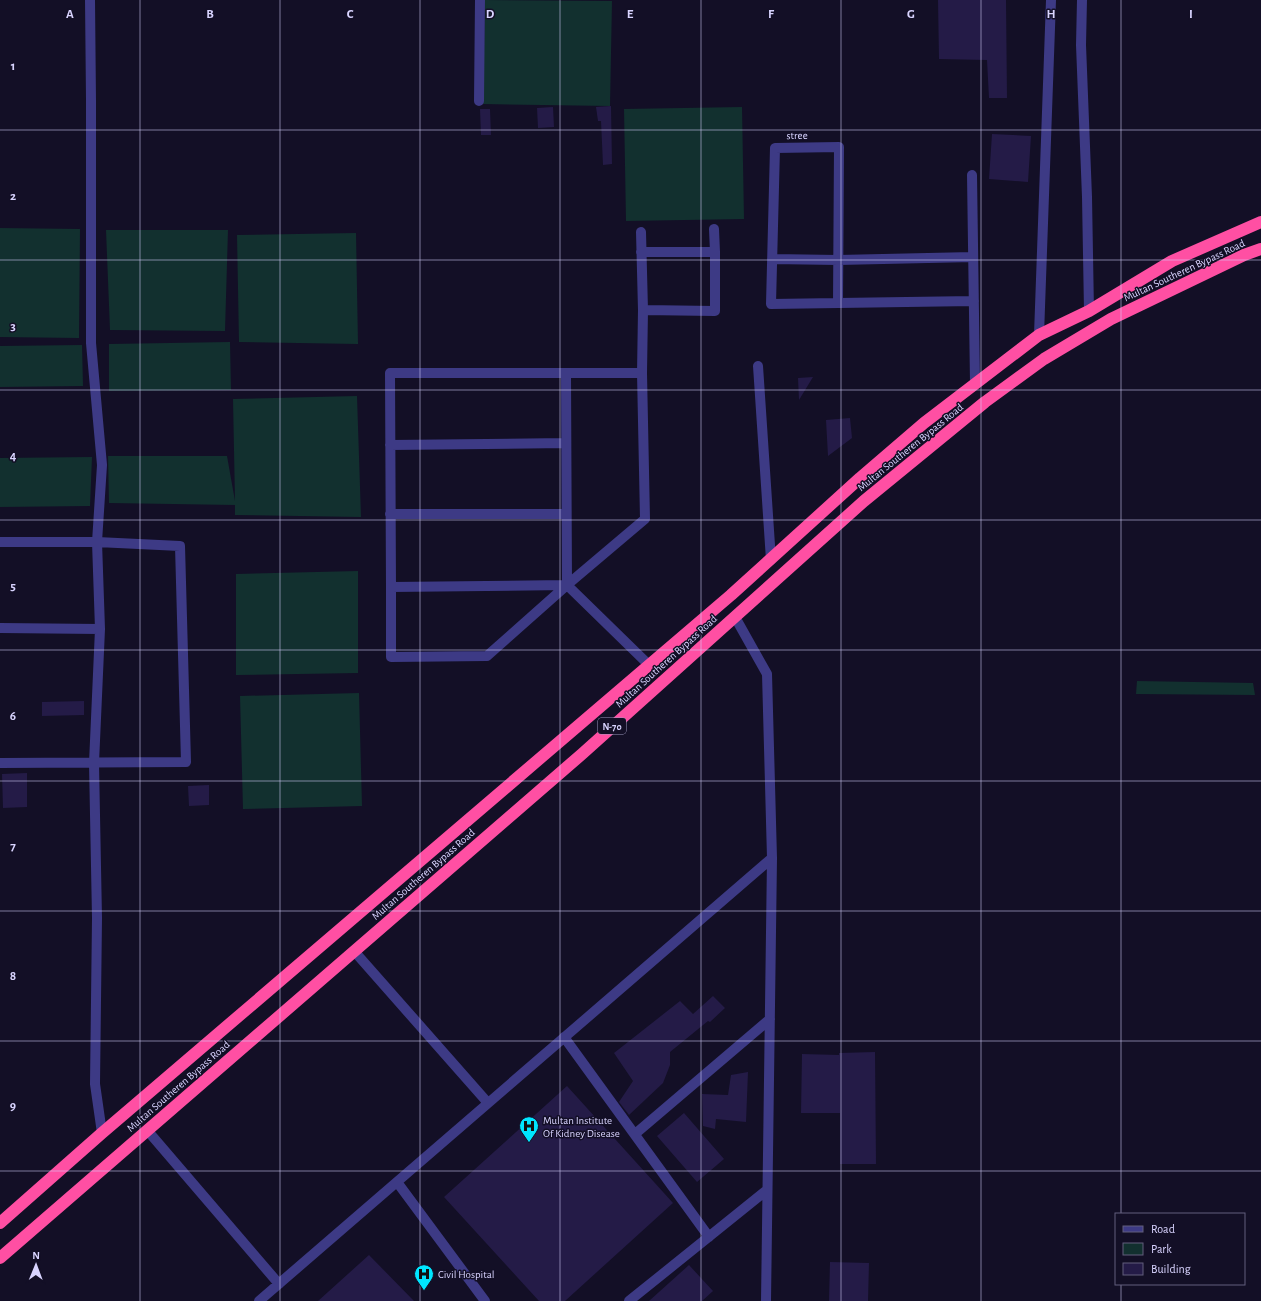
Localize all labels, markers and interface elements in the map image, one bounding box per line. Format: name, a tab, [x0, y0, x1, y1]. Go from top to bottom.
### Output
text: A	[66, 8, 74, 21]
text: B	[206, 8, 214, 21]
text: C	[347, 8, 354, 21]
text: D	[486, 8, 495, 21]
text: E	[627, 8, 634, 21]
text: F	[768, 8, 775, 21]
text: G	[907, 8, 915, 21]
text: H	[1046, 8, 1056, 21]
text: I	[1189, 8, 1193, 21]
text: 1	[11, 60, 15, 73]
street label: stree	[786, 130, 808, 141]
text: 2	[10, 190, 16, 203]
street label: Multan Southeren Bypass Road	[1122, 237, 1247, 303]
text: 3	[10, 320, 16, 333]
street label: Multan Southeren Bypass Road	[855, 401, 965, 493]
text: 4	[10, 450, 17, 463]
text: 5	[10, 580, 16, 593]
street label: Multan Southeren Bypass Road	[614, 613, 719, 710]
text: 6	[10, 710, 16, 723]
road number: N-70	[598, 718, 626, 734]
street label: Multan Southeren Bypass Road	[370, 827, 477, 922]
text: 7	[10, 840, 16, 853]
text: 8	[10, 970, 16, 983]
street label: Multan Southeren Bypass Road	[125, 1039, 232, 1134]
text: 9	[10, 1100, 16, 1113]
hospital icon: Multan Institute Of Kidney Disease	[518, 1115, 540, 1143]
place label: Multan Institute Of Kidney Disease	[543, 1115, 620, 1139]
legend	[1115, 1213, 1245, 1285]
text: Road	[1151, 1223, 1175, 1235]
text: Park	[1151, 1243, 1172, 1255]
north arrow	[16, 1245, 56, 1285]
text: N	[32, 1250, 40, 1261]
hospital icon: Civil Hospital	[413, 1263, 435, 1291]
text: Building	[1151, 1263, 1191, 1275]
place label: Civil Hospital	[438, 1269, 495, 1280]

